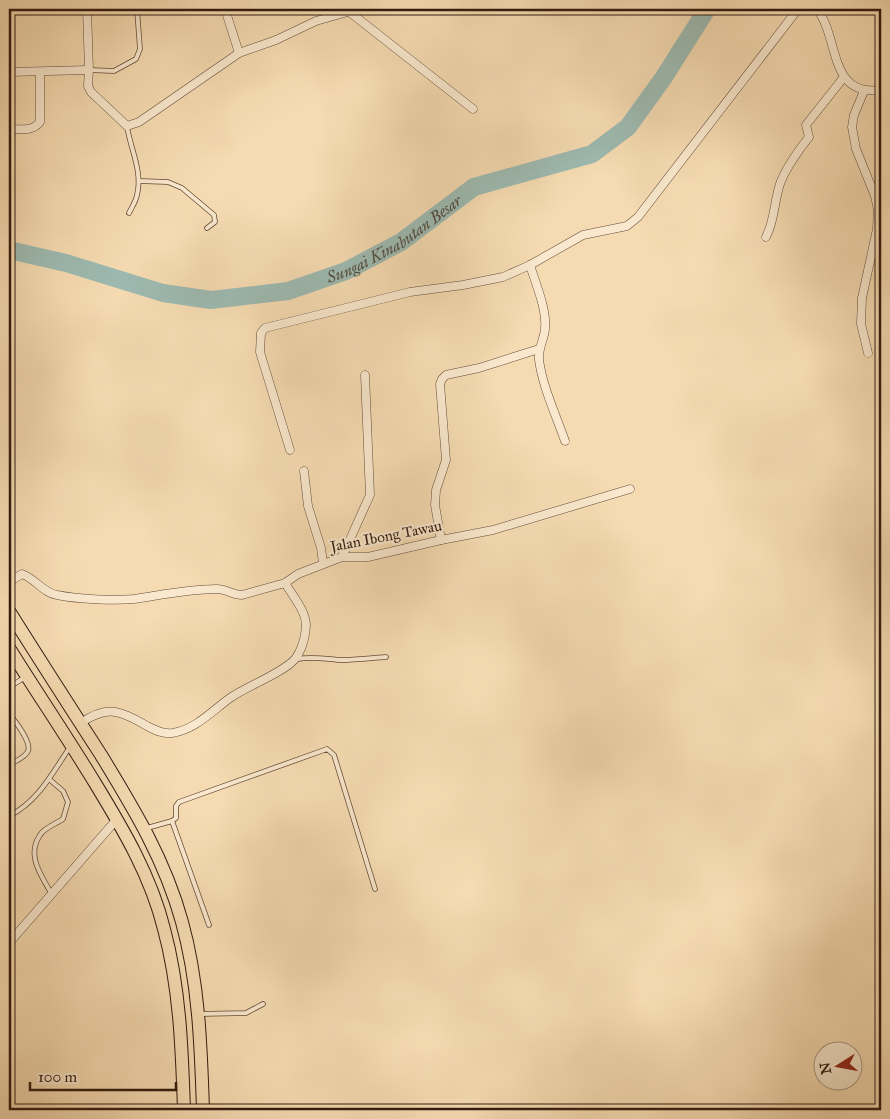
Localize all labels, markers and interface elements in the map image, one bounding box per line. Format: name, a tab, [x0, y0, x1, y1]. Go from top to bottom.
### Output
water label: Sungai Kinabutan Besar	[323, 190, 466, 287]
street label: Jalan Ibong Tawau	[327, 516, 443, 557]
north arrow	[812, 1042, 862, 1092]
scale bar	[30, 1059, 176, 1091]
text: N	[816, 1061, 835, 1076]
text: 100 m	[38, 1068, 78, 1086]

